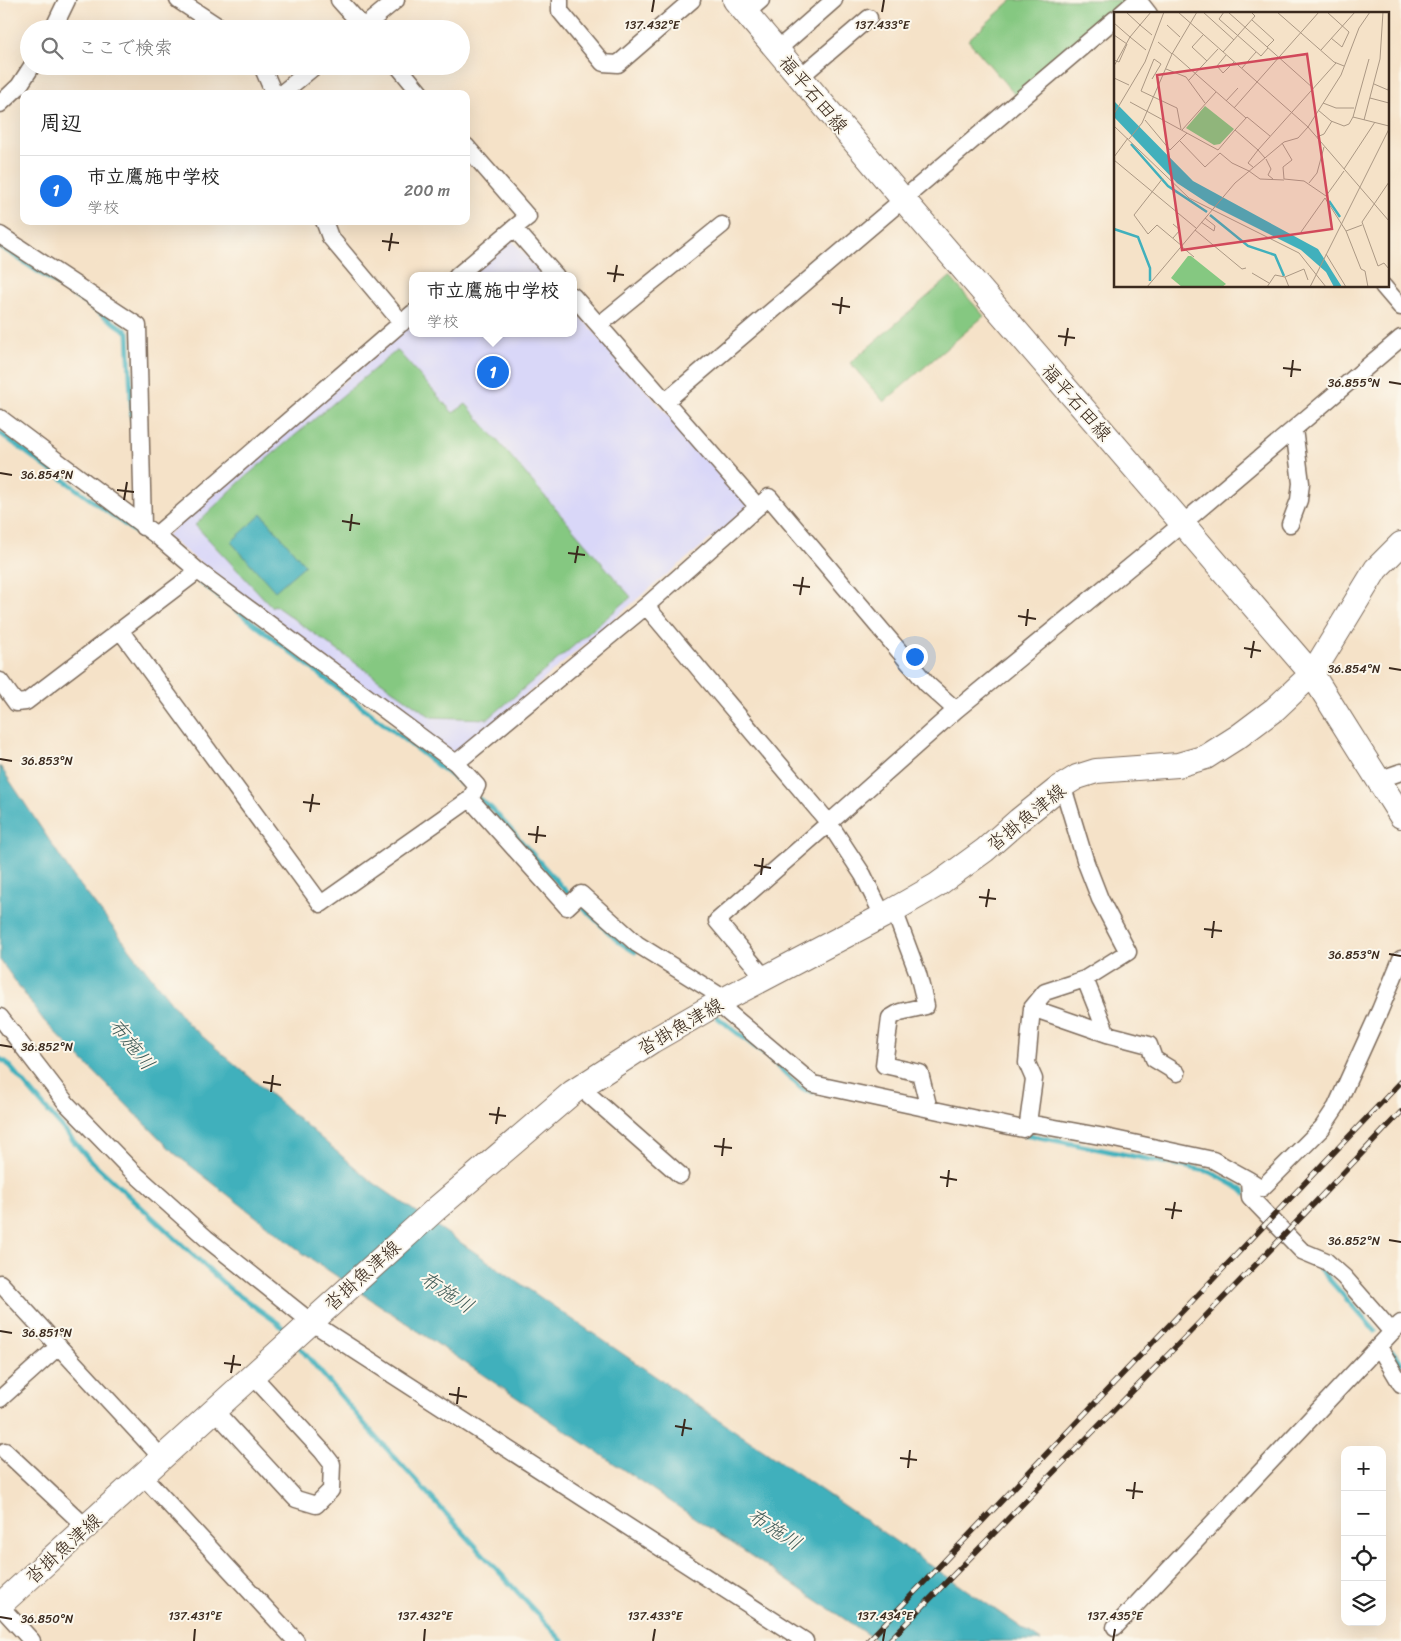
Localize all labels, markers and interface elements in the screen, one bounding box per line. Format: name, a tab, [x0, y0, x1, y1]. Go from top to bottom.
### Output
inset map	[1114, 12, 1388, 288]
text: 137.432°E	[624, 14, 681, 36]
text: 137.433°E	[855, 14, 911, 36]
search box	[20, 20, 470, 75]
text: ここで検索	[78, 31, 173, 64]
icon: search	[38, 34, 66, 62]
street label: 福平石田線	[770, 47, 857, 141]
text: 周辺	[40, 104, 82, 142]
text: 市立鷹施中学校	[87, 160, 220, 193]
text: 1	[53, 176, 59, 205]
text: 200 m	[404, 176, 450, 205]
text: 学校	[87, 193, 119, 222]
popup	[409, 272, 577, 337]
text: 市立鷹施中学校	[426, 274, 560, 307]
text: 学校	[426, 307, 459, 336]
pin: 1	[477, 353, 509, 391]
street label: 福平石田線	[1033, 356, 1120, 449]
text: 36.855°N	[1328, 372, 1381, 394]
text: 36.854°N	[21, 464, 74, 486]
your location	[902, 644, 928, 670]
text: 36.854°N	[1328, 658, 1381, 680]
text: 36.853°N	[21, 750, 73, 772]
street label: 沓掛魚津線	[979, 775, 1074, 860]
text: 36.853°N	[1328, 944, 1381, 966]
street label: 沓掛魚津線	[631, 988, 730, 1064]
water label: 布施川	[99, 1010, 164, 1079]
text: 36.852°N	[21, 1036, 74, 1058]
text: 36.852°N	[1328, 1230, 1381, 1252]
street label: 沓掛魚津線	[316, 1231, 409, 1319]
water label: 布施川	[412, 1261, 481, 1323]
text: 36.851°N	[22, 1322, 73, 1344]
map controls	[1341, 1446, 1386, 1626]
button: +	[1341, 1446, 1386, 1491]
button: −	[1341, 1491, 1386, 1536]
water label: 布施川	[740, 1498, 809, 1560]
street label: 沓掛魚津線	[17, 1504, 110, 1592]
button: locate	[1341, 1536, 1386, 1581]
button: layers	[1341, 1581, 1386, 1626]
text: 137.431°E	[168, 1605, 223, 1627]
text: 137.432°E	[397, 1605, 454, 1627]
text: 137.433°E	[628, 1605, 684, 1627]
text: 137.434°E	[857, 1605, 914, 1627]
text: 137.435°E	[1087, 1605, 1144, 1627]
text: 36.850°N	[21, 1608, 74, 1630]

